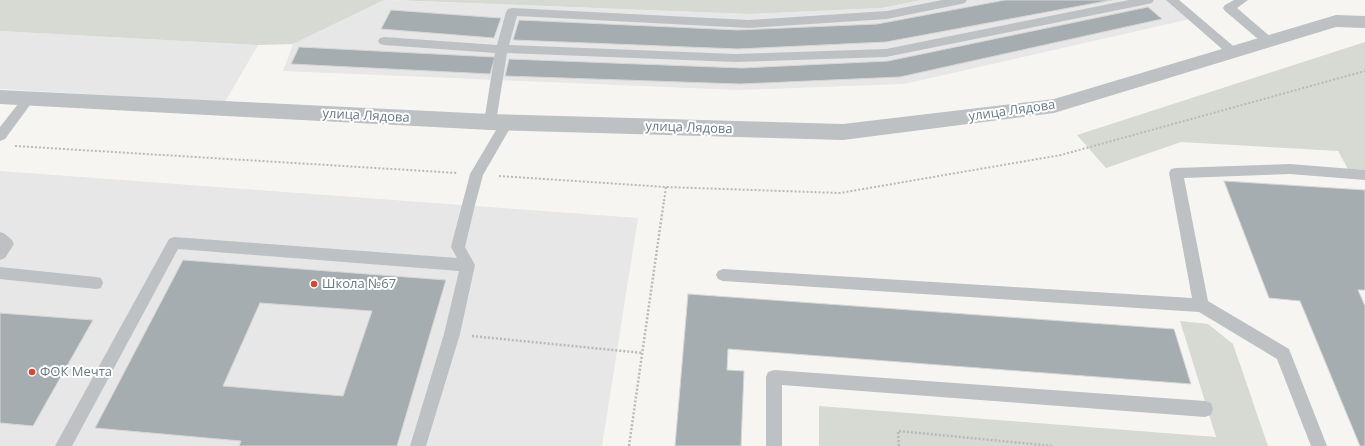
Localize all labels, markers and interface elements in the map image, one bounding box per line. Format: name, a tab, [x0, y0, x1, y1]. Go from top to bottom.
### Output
street label: улица Лядова	[968, 97, 1056, 125]
street label: улица Лядова	[322, 106, 410, 126]
street label: улица Лядова	[645, 119, 733, 137]
place label: Школа №67	[322, 276, 396, 292]
marker: Школа №67	[309, 279, 319, 289]
place label: ФОК Мечта	[40, 364, 112, 380]
marker: ФОК Мечта	[27, 367, 37, 377]

